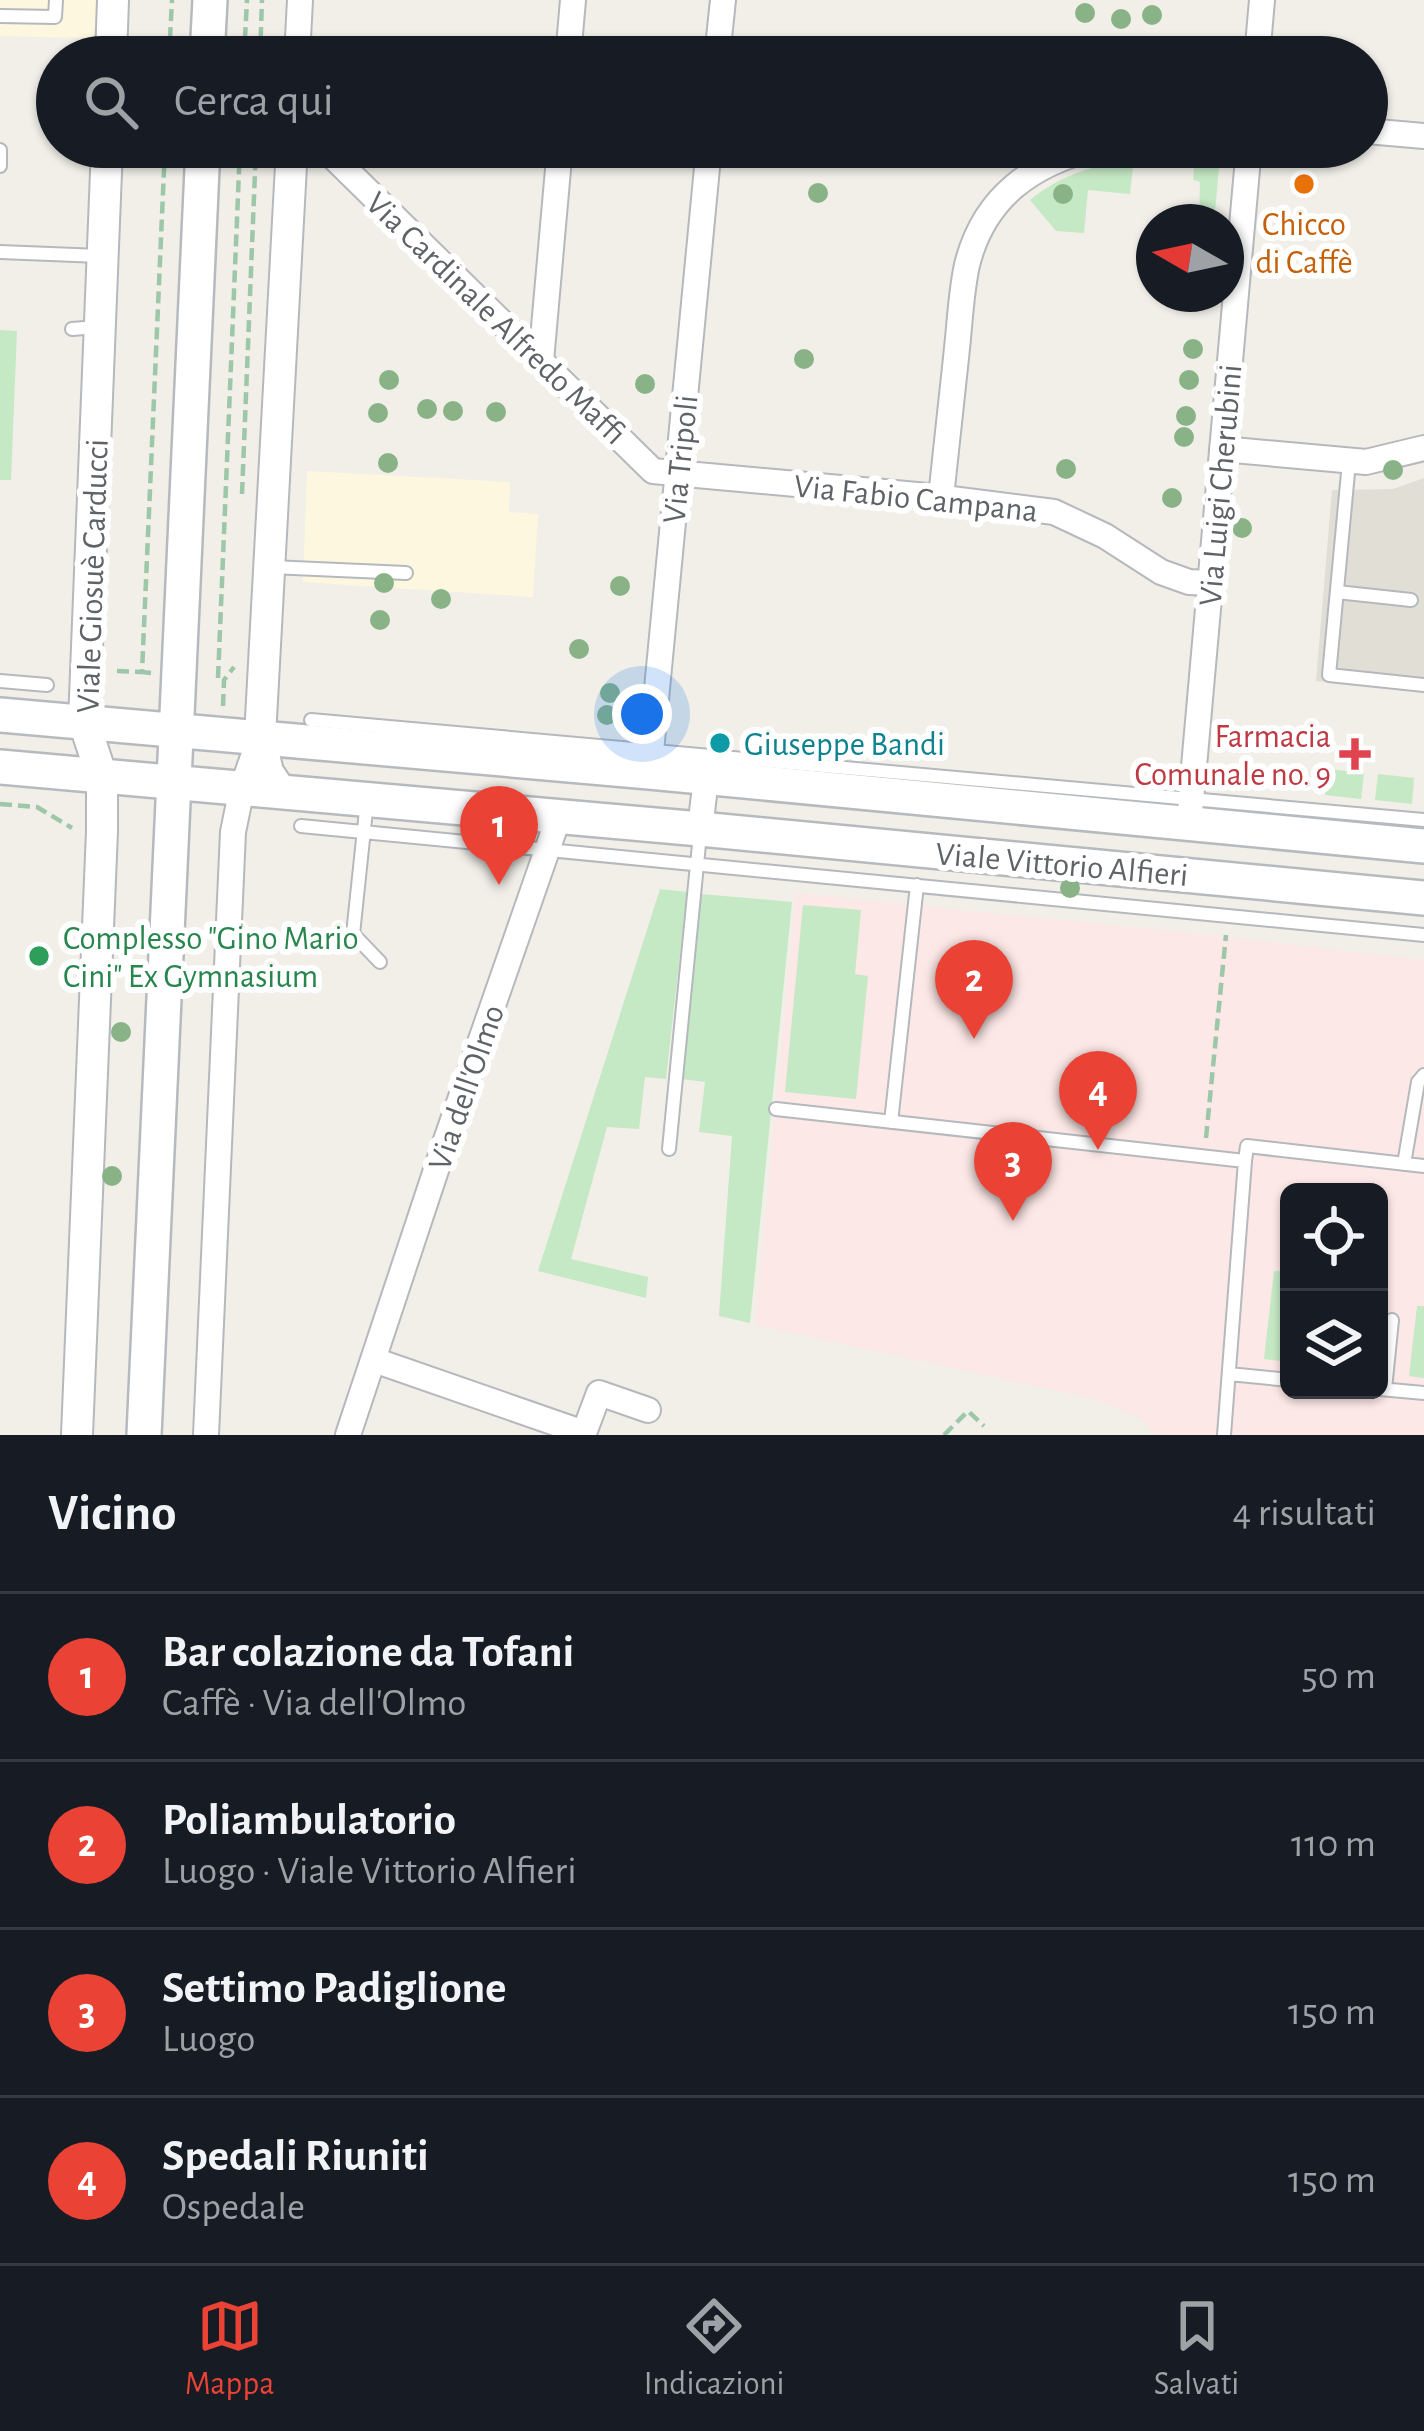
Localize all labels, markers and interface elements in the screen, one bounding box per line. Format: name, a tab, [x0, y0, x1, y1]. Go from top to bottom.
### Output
search box	[36, 36, 1388, 168]
icon: search	[78, 69, 144, 135]
text: Cerca qui	[174, 79, 334, 124]
marker: Chicco di Caffè	[1291, 171, 1317, 197]
street label: Via Cardinale Alfredo Maffi	[359, 186, 631, 451]
north arrow	[1136, 204, 1244, 312]
place label: Chicco di Caffè	[1255, 209, 1353, 280]
street label: Via Luigi Cherubini	[1194, 363, 1248, 607]
street label: Via Tripoli	[658, 393, 705, 525]
street label: Viale Giosuè Carducci	[72, 438, 115, 714]
street label: Via Fabio Campana	[792, 470, 1039, 529]
your location	[612, 684, 672, 744]
place label: Farmacia Comunale no. 9	[1134, 721, 1331, 792]
place label: Giuseppe Bandi	[744, 729, 945, 762]
marker: Giuseppe Bandi	[707, 730, 733, 756]
marker: Farmacia Comunale no. 9	[1342, 741, 1368, 767]
pin: 1	[460, 786, 538, 885]
street label: Viale Vittorio Alfieri	[934, 838, 1189, 893]
place label: Complesso "Gino Mario Cini" Ex Gymnasium	[63, 923, 359, 994]
pin: 2	[935, 940, 1013, 1039]
marker: Complesso "Gino Mario Cini" Ex Gymnasium	[26, 943, 52, 969]
street label: Via dell'Olmo	[424, 1001, 511, 1175]
pin: 4	[1059, 1051, 1137, 1150]
pin: 3	[974, 1122, 1052, 1221]
map controls	[1280, 1183, 1388, 1399]
button: locate	[1280, 1183, 1388, 1291]
button: layers	[1280, 1291, 1388, 1399]
text: Vicino	[48, 1488, 176, 1539]
text: 4 risultati	[1232, 1494, 1376, 1533]
text: Bar colazione da Tofani	[162, 1630, 574, 1675]
text: 1	[80, 1657, 94, 1696]
text: 50 m	[1301, 1657, 1376, 1696]
text: Caffè · Via dell'Olmo	[162, 1684, 467, 1723]
text: Poliambulatorio	[162, 1798, 456, 1843]
text: 2	[78, 1825, 96, 1864]
text: 110 m	[1291, 1825, 1376, 1864]
text: Luogo · Viale Vittorio Alfieri	[162, 1852, 577, 1891]
text: Settimo Padiglione	[162, 1966, 506, 2011]
text: 3	[79, 1993, 95, 2032]
text: 150 m	[1288, 1993, 1376, 2032]
text: Luogo	[162, 2020, 255, 2059]
text: Spedali Riuniti	[162, 2134, 429, 2179]
text: 4	[77, 2161, 97, 2200]
text: 150 m	[1288, 2161, 1376, 2200]
text: Ospedale	[162, 2188, 305, 2227]
tab: Mappa	[185, 2293, 274, 2405]
tab: Indicazioni	[644, 2293, 785, 2405]
tab: Salvati	[1154, 2293, 1239, 2405]

